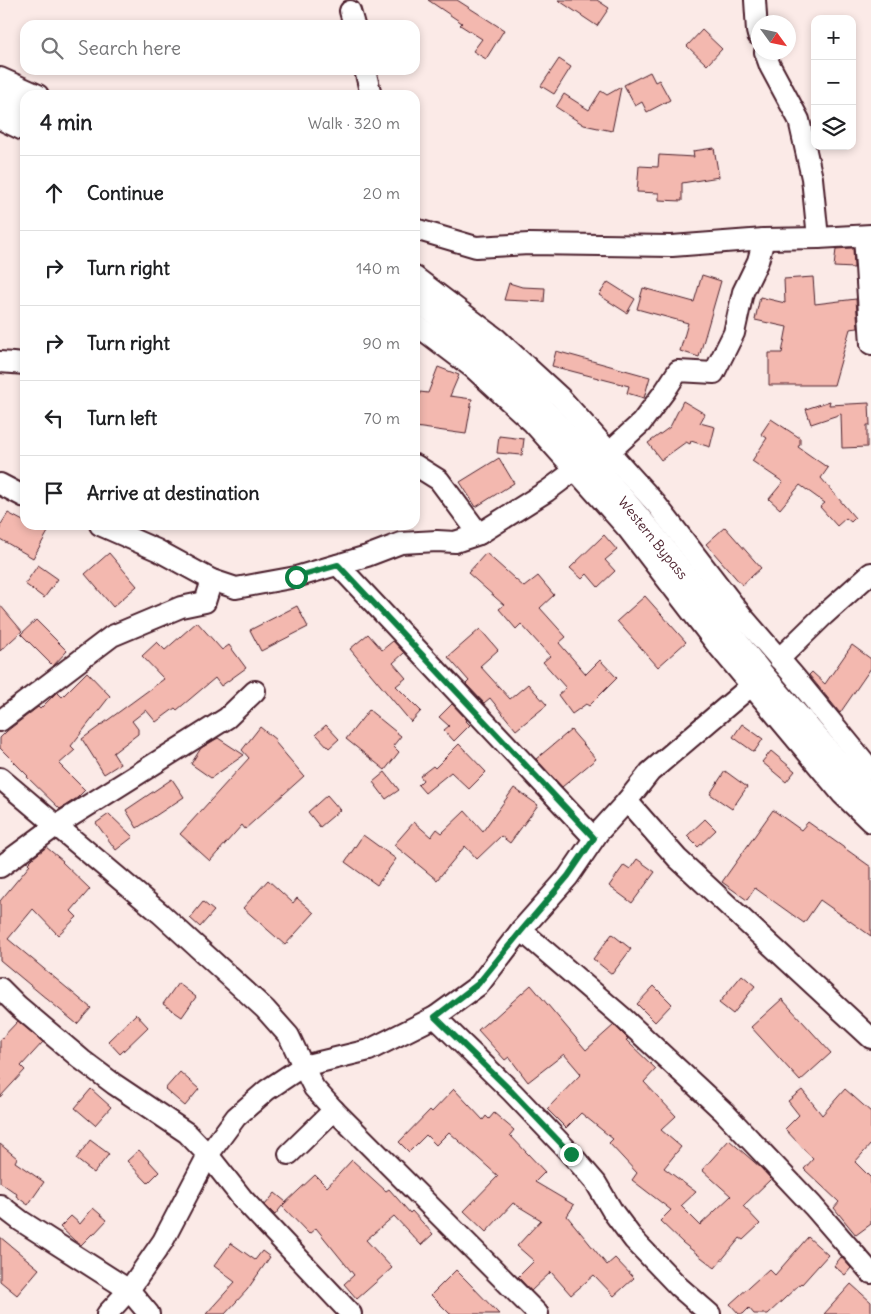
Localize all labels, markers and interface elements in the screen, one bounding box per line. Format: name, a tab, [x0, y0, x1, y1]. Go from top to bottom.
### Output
north arrow	[751, 15, 796, 60]
map controls	[811, 15, 856, 150]
button: +	[811, 15, 856, 60]
search box	[20, 20, 420, 75]
icon: search	[38, 34, 66, 62]
text: Search here	[78, 36, 181, 60]
button: −	[811, 60, 856, 105]
button: layers	[811, 105, 856, 150]
text: 4 min	[40, 109, 92, 136]
text: Walk · 320 m	[308, 113, 400, 133]
icon: ahead	[40, 179, 68, 207]
text: Continue	[87, 181, 164, 205]
text: 20 m	[363, 183, 400, 203]
icon: right	[40, 254, 68, 282]
text: Turn right	[87, 256, 170, 280]
text: 140 m	[356, 258, 400, 278]
icon: right	[40, 329, 68, 357]
text: Turn right	[87, 331, 170, 355]
text: 90 m	[362, 333, 400, 353]
icon: left	[40, 404, 68, 432]
text: Turn left	[87, 406, 157, 430]
text: 70 m	[364, 408, 400, 428]
icon: arrive	[40, 479, 68, 507]
text: Arrive at destination	[87, 481, 260, 505]
street label: Western Bypass	[614, 493, 692, 583]
route start	[285, 566, 308, 589]
route end	[560, 1143, 583, 1166]

